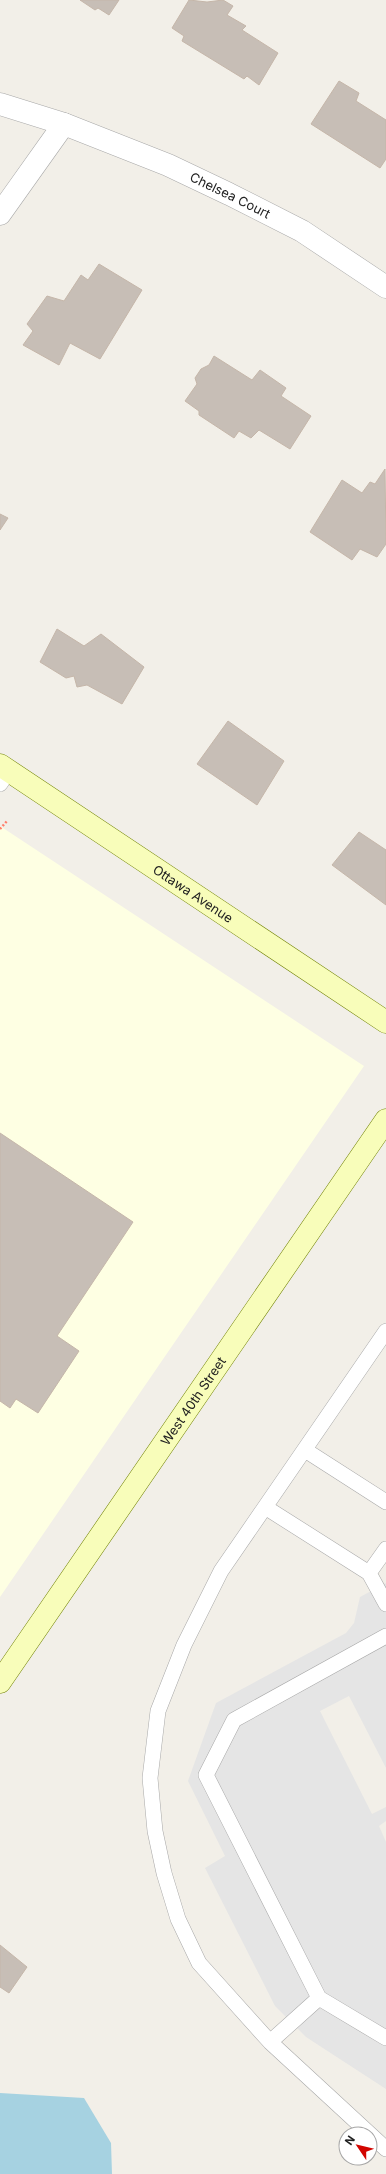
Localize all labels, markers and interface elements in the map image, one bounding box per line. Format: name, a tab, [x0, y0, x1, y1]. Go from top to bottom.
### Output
street label: Chelsea Court	[187, 169, 273, 222]
street label: Ottawa Avenue	[150, 861, 236, 926]
street label: West 40th Street	[157, 1354, 229, 1448]
north arrow	[338, 2126, 378, 2166]
text: N	[342, 2133, 358, 2148]

